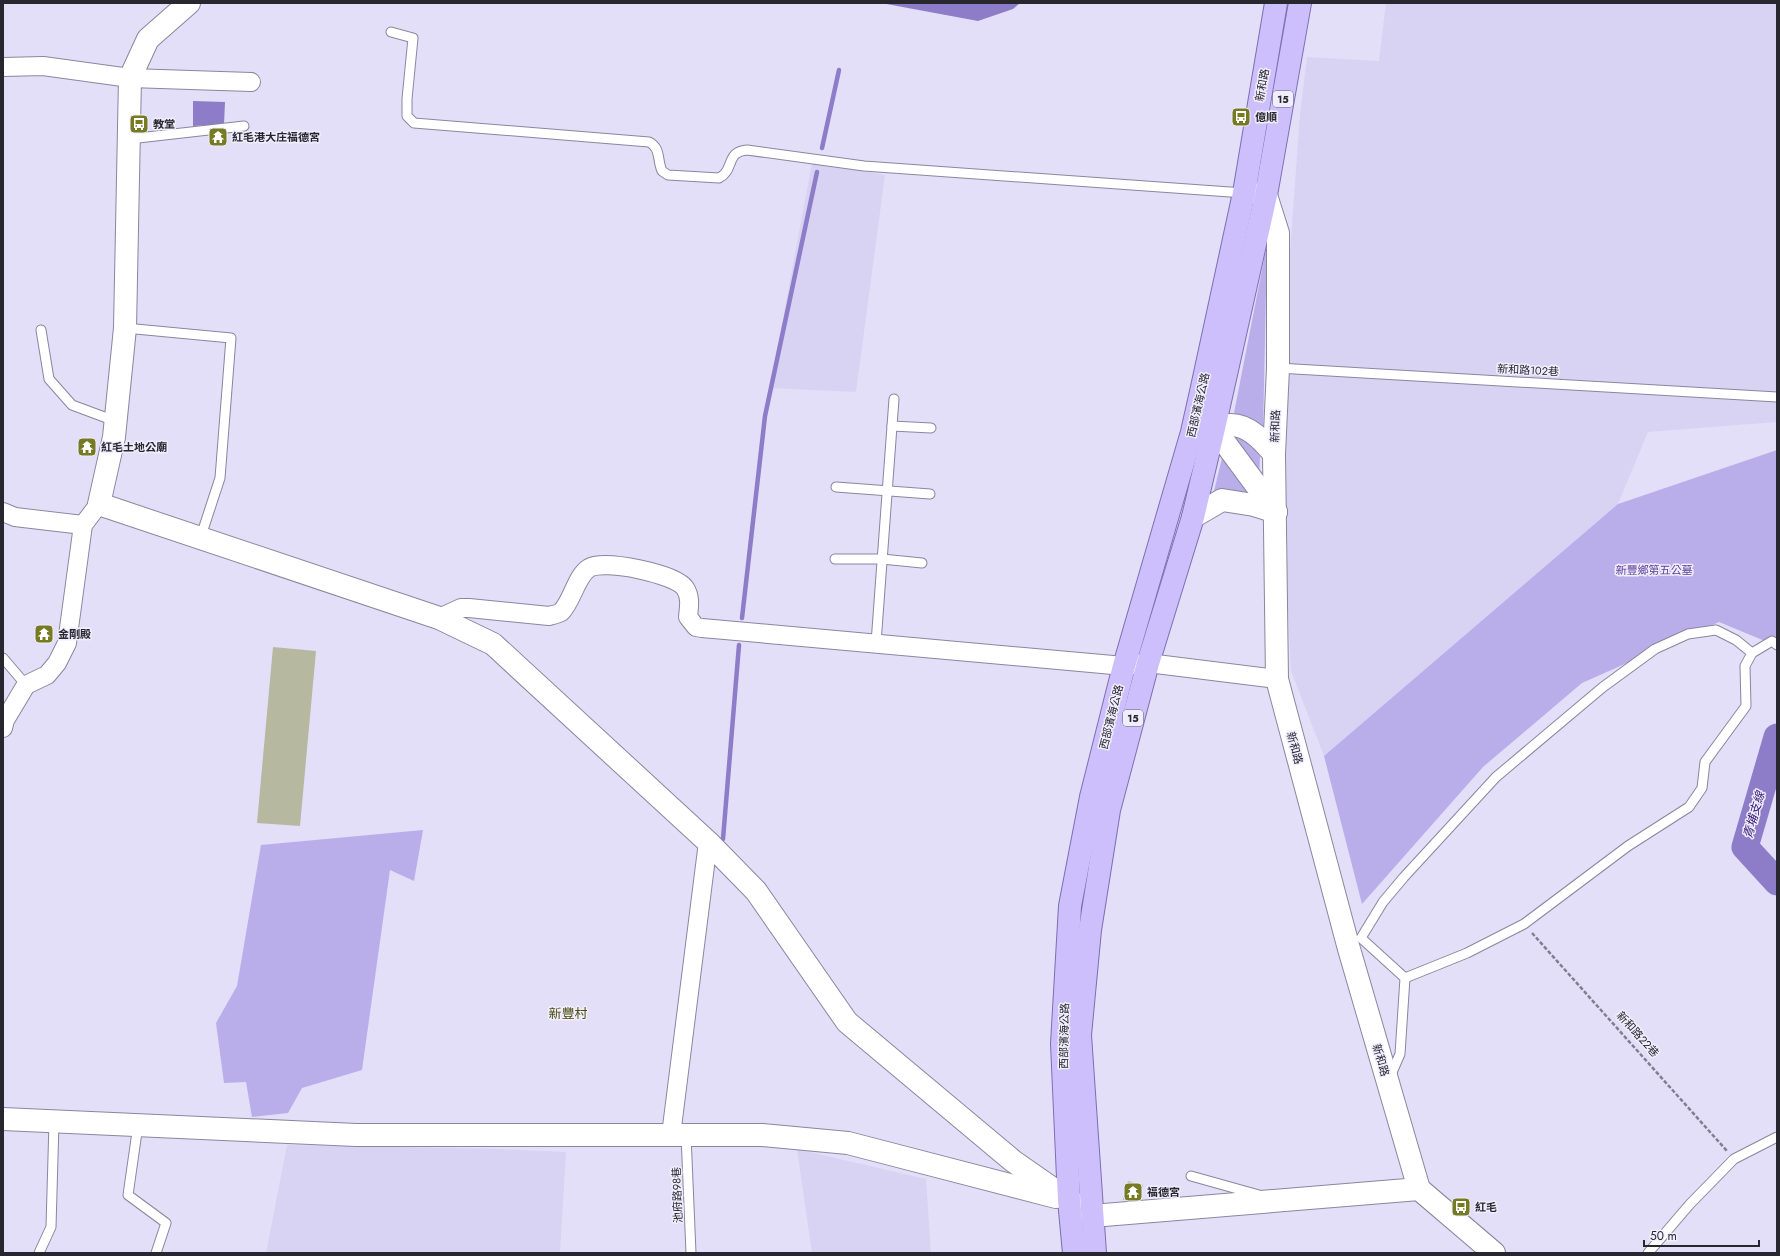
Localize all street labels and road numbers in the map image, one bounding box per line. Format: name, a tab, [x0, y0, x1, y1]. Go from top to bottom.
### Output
street label: 新和路	[1251, 67, 1273, 103]
road number: 15	[1273, 91, 1293, 107]
street label: 新和路102巷	[1497, 360, 1559, 380]
street label: 西部濱海公路	[1183, 371, 1213, 439]
street label: 新和路	[1266, 409, 1284, 443]
street label: 西部濱海公路	[1095, 683, 1127, 751]
road number: 15	[1123, 710, 1143, 726]
street label: 新和路	[1283, 730, 1307, 766]
street label: 西部濱海公路	[1055, 1003, 1073, 1069]
street label: 新和路22巷	[1613, 1008, 1663, 1060]
street label: 新和路	[1369, 1042, 1393, 1078]
street label: 池府路98巷	[668, 1167, 686, 1223]

